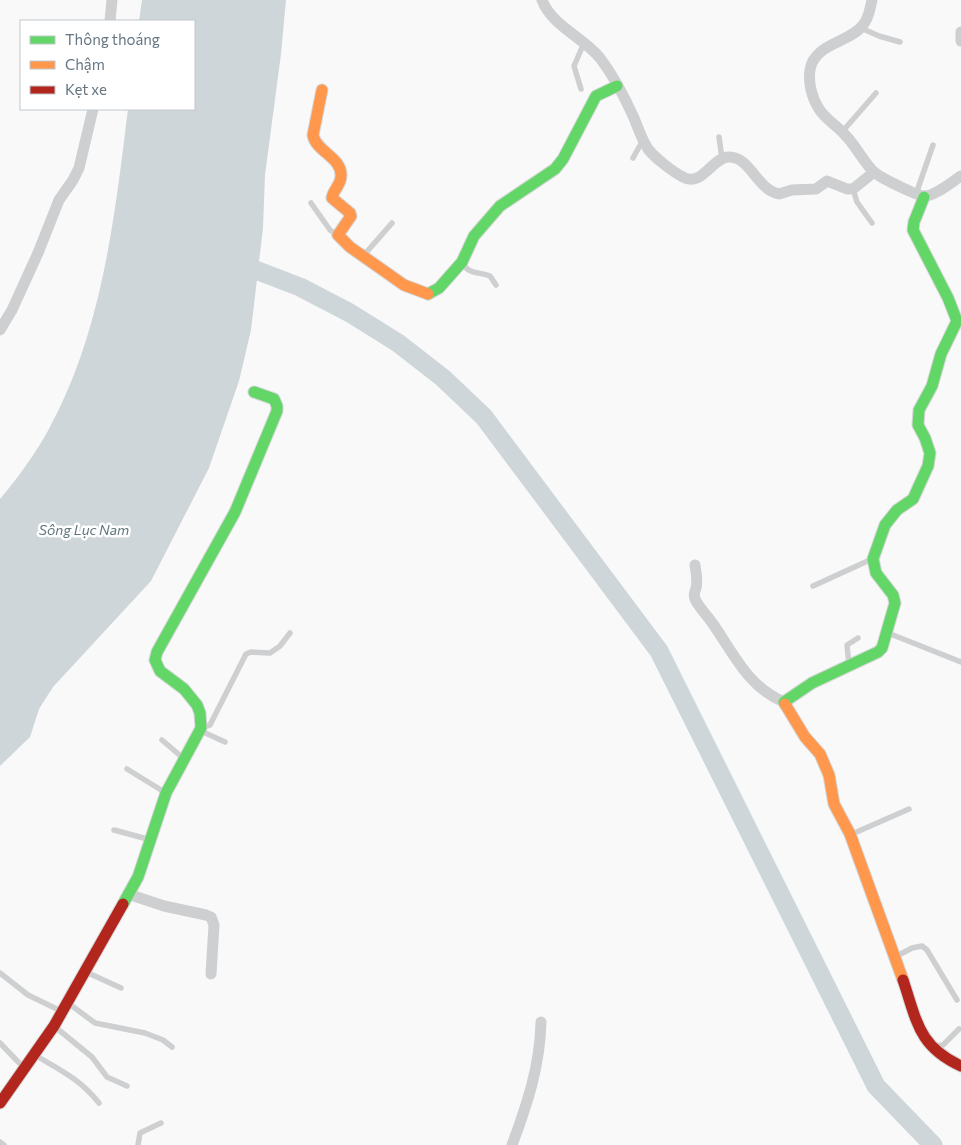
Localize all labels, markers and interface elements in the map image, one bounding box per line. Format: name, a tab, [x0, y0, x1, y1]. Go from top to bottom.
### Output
legend	[20, 20, 195, 110]
text: Thông thoáng	[65, 30, 160, 48]
text: Chậm	[65, 55, 105, 73]
text: Kẹt xe	[65, 80, 107, 98]
water label: Sông Lục Nam	[39, 521, 129, 538]

